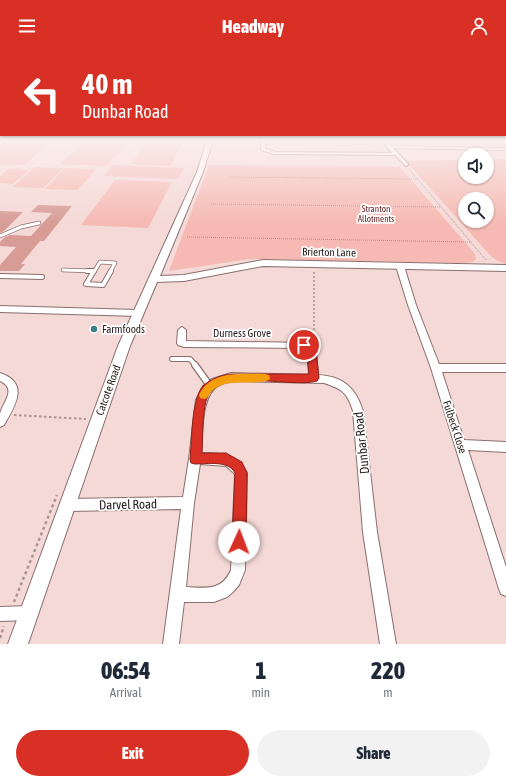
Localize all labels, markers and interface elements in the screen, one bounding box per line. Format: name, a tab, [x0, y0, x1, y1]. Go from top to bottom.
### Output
icon: menu	[16, 15, 38, 37]
icon: person	[468, 15, 490, 37]
text: Headway	[222, 16, 284, 37]
icon: left	[16, 68, 68, 120]
text: 40 m	[82, 68, 132, 100]
text: Dunbar Road	[82, 101, 169, 122]
map controls	[458, 148, 494, 228]
button: sound	[458, 148, 494, 184]
button: search	[458, 192, 494, 228]
park label: Stranton Allotments	[358, 204, 394, 224]
street label: Brierton Lane	[302, 246, 356, 258]
place label: Farmfoods	[102, 323, 145, 335]
marker: Farmfoods	[89, 324, 99, 334]
street label: Durness Grove	[213, 327, 271, 339]
pin	[287, 328, 321, 362]
icon: arrive	[293, 334, 315, 356]
street label: Catcote Road	[93, 363, 123, 417]
street label: Fulbeck Close	[441, 399, 469, 455]
street label: Dunbar Road	[351, 411, 372, 475]
street label: Darvel Road	[99, 496, 157, 513]
position arrow	[218, 521, 260, 563]
text: 06:54	[101, 657, 150, 684]
text: 1	[255, 657, 266, 684]
text: 220	[371, 657, 405, 684]
text: Arrival	[110, 685, 142, 700]
text: min	[251, 685, 270, 700]
text: m	[383, 685, 393, 700]
button: Exit	[16, 730, 249, 776]
button: Share	[257, 730, 490, 776]

